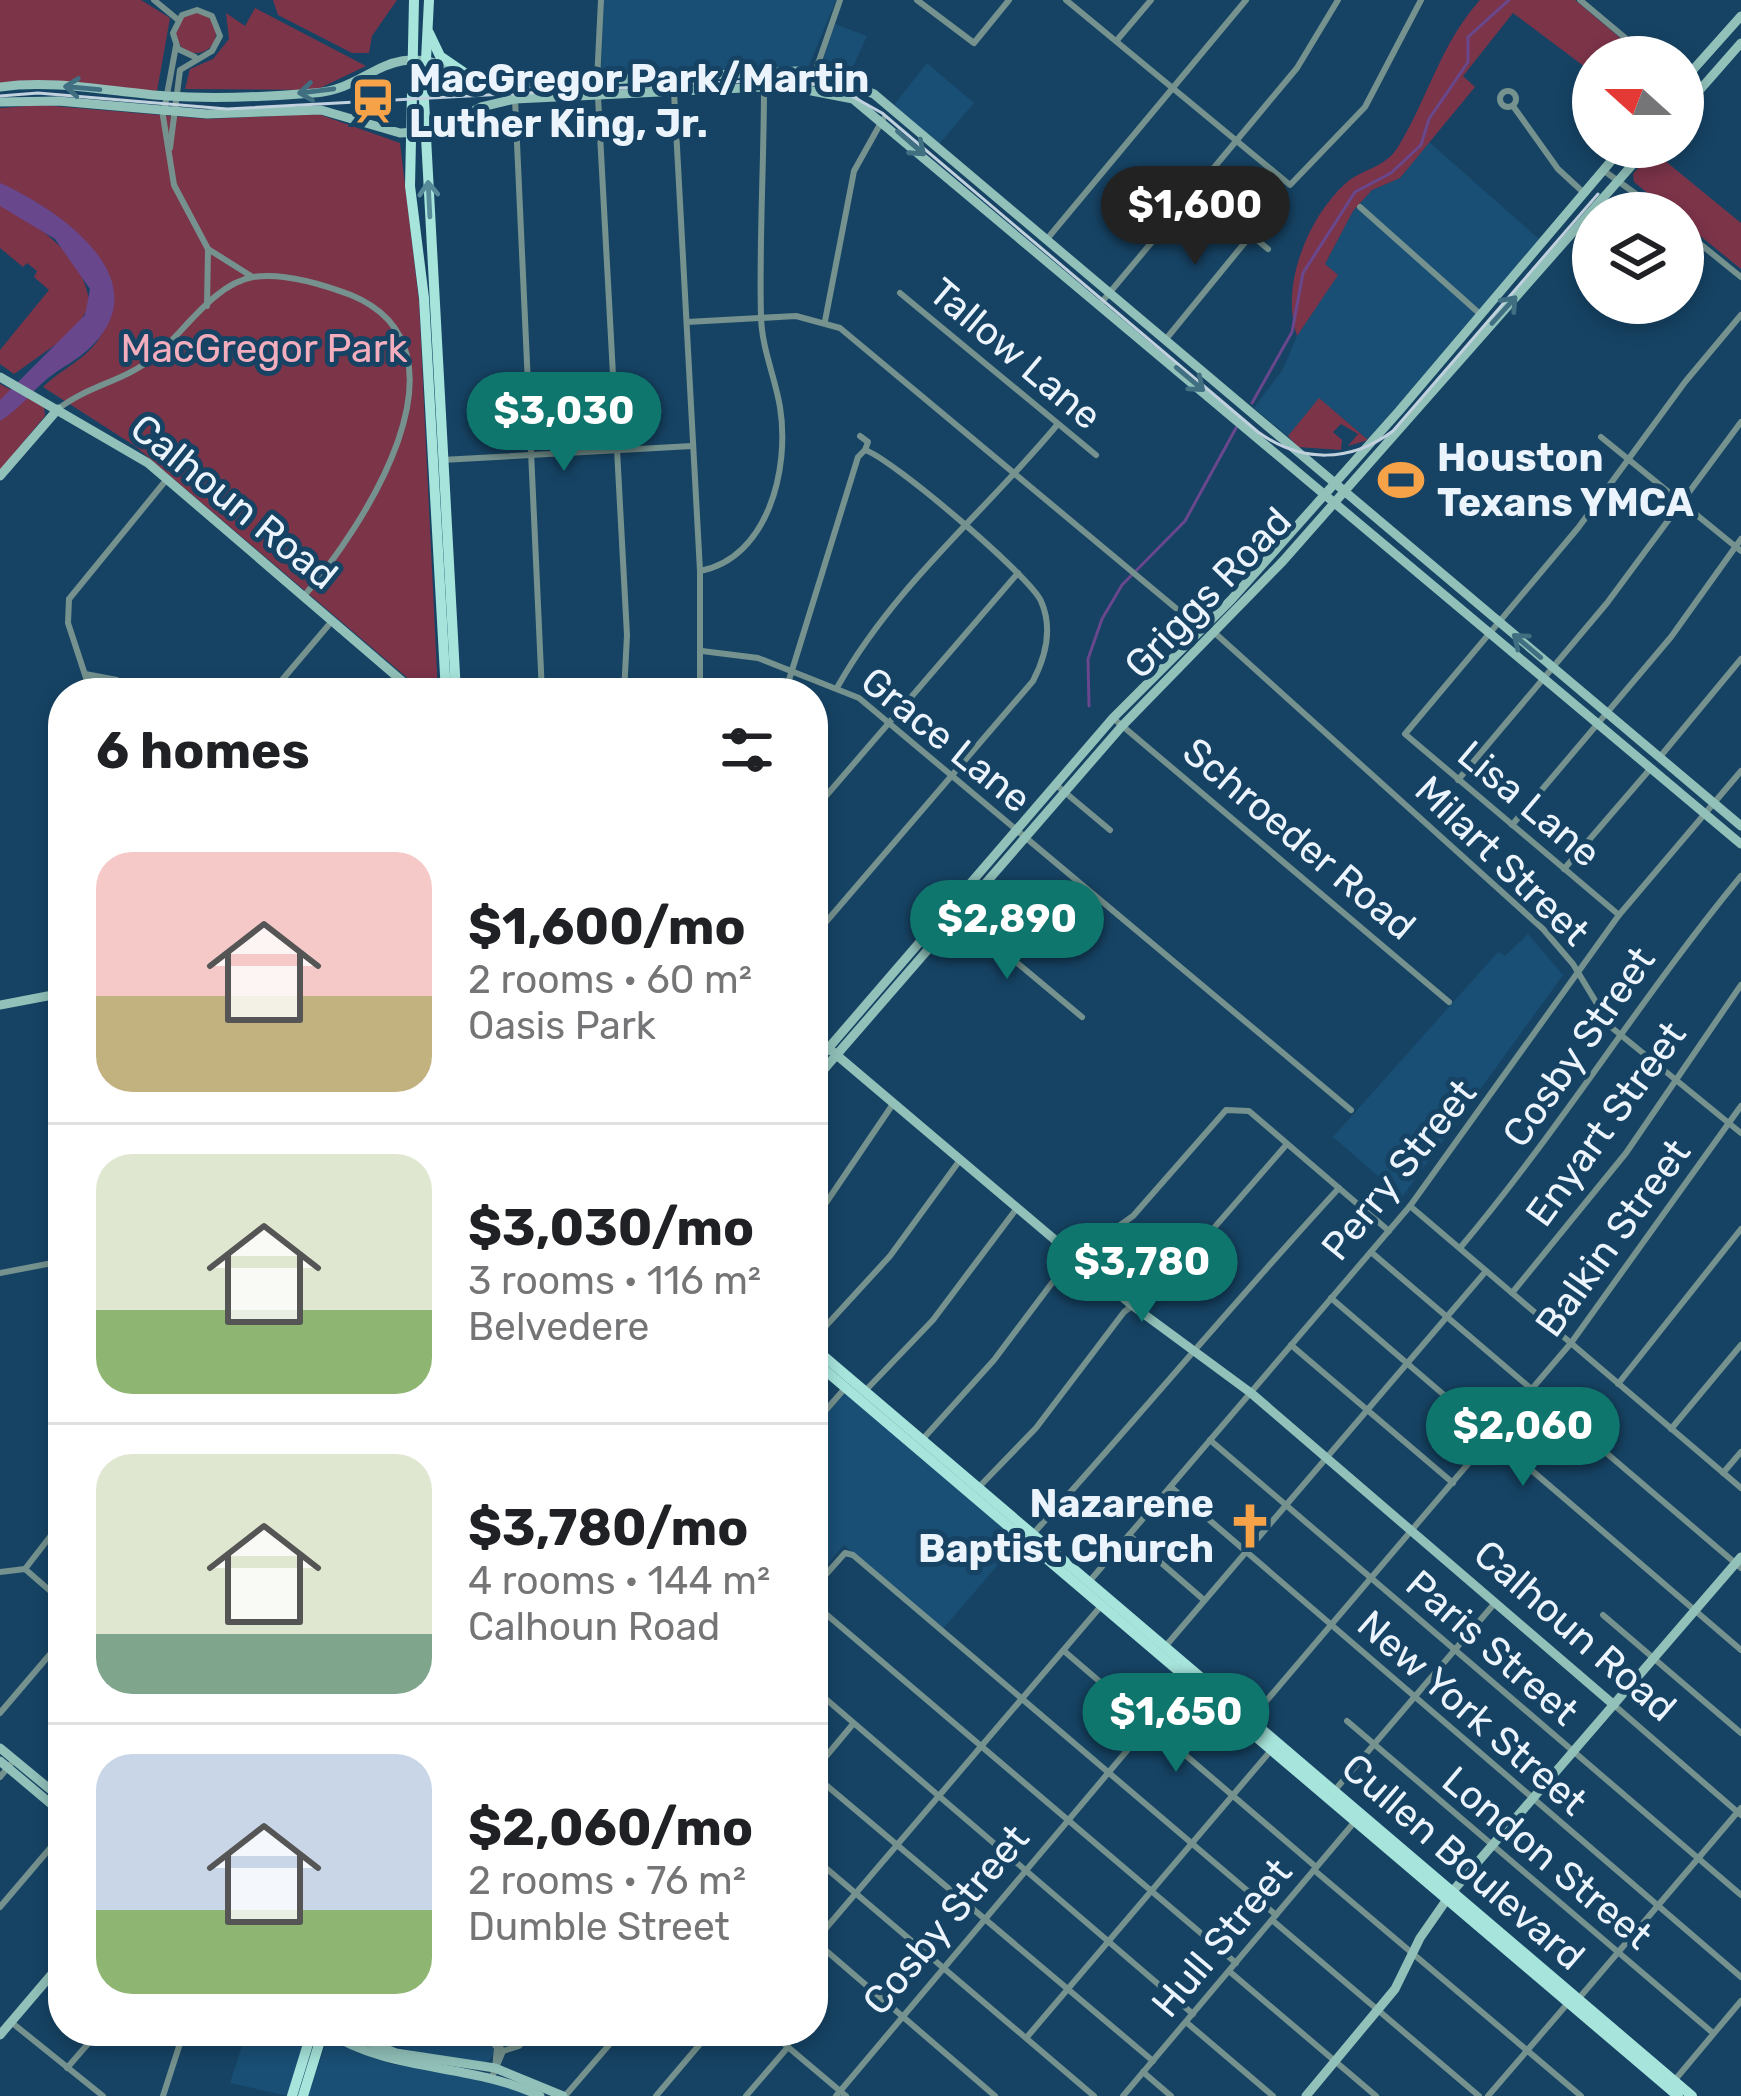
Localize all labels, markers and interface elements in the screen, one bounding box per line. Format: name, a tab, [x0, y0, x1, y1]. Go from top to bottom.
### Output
north arrow	[1572, 36, 1704, 168]
map controls	[1572, 36, 1704, 324]
place label: MacGregor Park/Martin Luther King, Jr.	[409, 56, 869, 147]
one-way arrow	[63, 76, 102, 99]
station icon: MacGregor Park/Martin Luther King, Jr.	[348, 76, 398, 126]
one-way arrow	[297, 81, 336, 103]
one-way arrow	[895, 129, 926, 157]
pin: $1,600	[1097, 166, 1293, 268]
one-way arrow	[417, 180, 440, 219]
text: $1,600	[1128, 182, 1262, 228]
button: layers	[1572, 192, 1704, 324]
street label: Tallow Lane	[920, 269, 1110, 439]
one-way arrow	[1490, 295, 1517, 325]
park label: MacGregor Park	[120, 326, 408, 372]
one-way arrow	[1174, 364, 1205, 392]
pin: $3,030	[466, 372, 662, 474]
text: $3,030	[493, 388, 635, 434]
street label: Calhoun Road	[122, 405, 346, 599]
place label: Houston Texans YMCA	[1437, 435, 1694, 526]
sports icon: Houston Texans YMCA	[1376, 455, 1426, 505]
street label: Griggs Road	[1115, 498, 1301, 688]
one-way arrow	[1512, 632, 1543, 660]
street label: Grace Lane	[852, 658, 1040, 822]
icon: filters	[714, 717, 780, 783]
text: 6 homes	[96, 720, 310, 781]
street label: Schroeder Road	[1173, 728, 1425, 950]
street label: Lisa Lane	[1449, 731, 1609, 877]
street label: Milart Street	[1406, 767, 1598, 955]
pin: $2,890	[909, 880, 1105, 982]
text: $1,600/mo	[468, 896, 746, 957]
text: $2,890	[937, 896, 1077, 942]
icon: home	[192, 900, 336, 1044]
street label: Cosby Street	[1493, 938, 1665, 1156]
text: 2 rooms · 60 m²	[468, 957, 752, 1003]
text: Oasis Park	[468, 1003, 656, 1049]
street label: Enyart Street	[1516, 1013, 1696, 1235]
street label: Perry Street	[1312, 1070, 1486, 1270]
street label: Balkin Street	[1526, 1130, 1700, 1346]
text: $3,030/mo	[468, 1197, 754, 1258]
icon: home	[192, 1202, 336, 1346]
pin: $3,780	[1044, 1223, 1240, 1325]
text: $3,780	[1074, 1239, 1210, 1285]
text: 3 rooms · 116 m²	[468, 1258, 761, 1304]
text: Belvedere	[468, 1304, 649, 1350]
pin: $2,060	[1425, 1387, 1621, 1489]
text: $2,060	[1453, 1403, 1593, 1449]
place label: Nazarene Baptist Church	[918, 1481, 1214, 1572]
text: $3,780/mo	[468, 1497, 748, 1558]
church icon: Nazarene Baptist Church	[1225, 1501, 1275, 1551]
icon: home	[192, 1502, 336, 1646]
street label: Calhoun Road	[1465, 1531, 1685, 1731]
text: 4 rooms · 144 m²	[468, 1558, 770, 1604]
street label: Paris Street	[1397, 1561, 1587, 1735]
street label: New York Street	[1348, 1601, 1596, 1825]
text: Calhoun Road	[468, 1604, 720, 1650]
pin: $1,650	[1078, 1673, 1274, 1775]
text: $1,650	[1109, 1689, 1243, 1735]
street label: Cullen Boulevard	[1332, 1744, 1594, 1980]
street label: London Street	[1433, 1757, 1661, 1959]
text: $2,060/mo	[468, 1797, 753, 1858]
icon: home	[192, 1802, 336, 1946]
street label: Cosby Street	[853, 1816, 1039, 2024]
street label: Hull Street	[1142, 1849, 1302, 2027]
text: 2 rooms · 76 m²	[468, 1858, 746, 1904]
text: Dumble Street	[468, 1904, 730, 1950]

